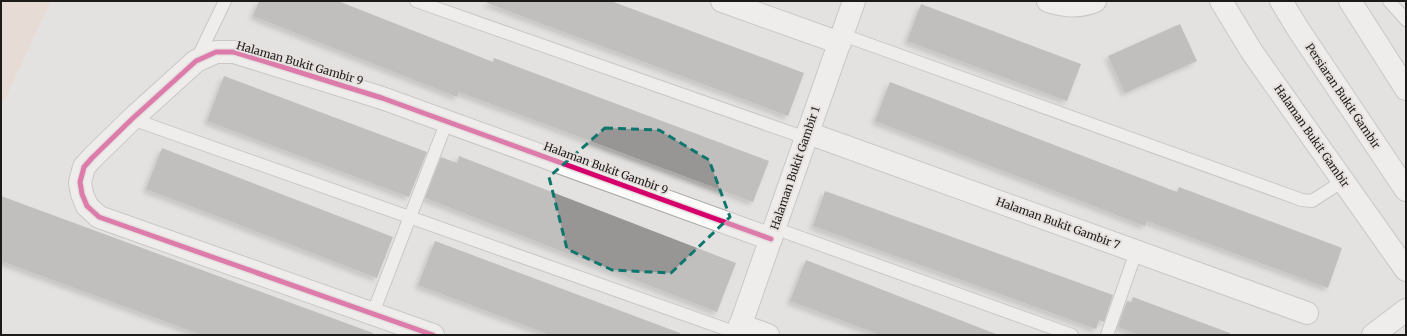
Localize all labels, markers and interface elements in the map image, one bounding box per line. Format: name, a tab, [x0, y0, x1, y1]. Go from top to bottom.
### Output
street label: Halaman Bukit Gambir 9	[235, 38, 365, 88]
street label: Persiaran Bukit Gambir	[1303, 41, 1384, 151]
street label: Halaman Bukit Gambir	[1271, 82, 1353, 190]
street label: Halaman Bukit Gambir 1	[767, 104, 823, 232]
street label: Halaman Bukit Gambir 9	[542, 139, 670, 197]
street label: Halaman Bukit Gambir 7	[994, 194, 1122, 252]

